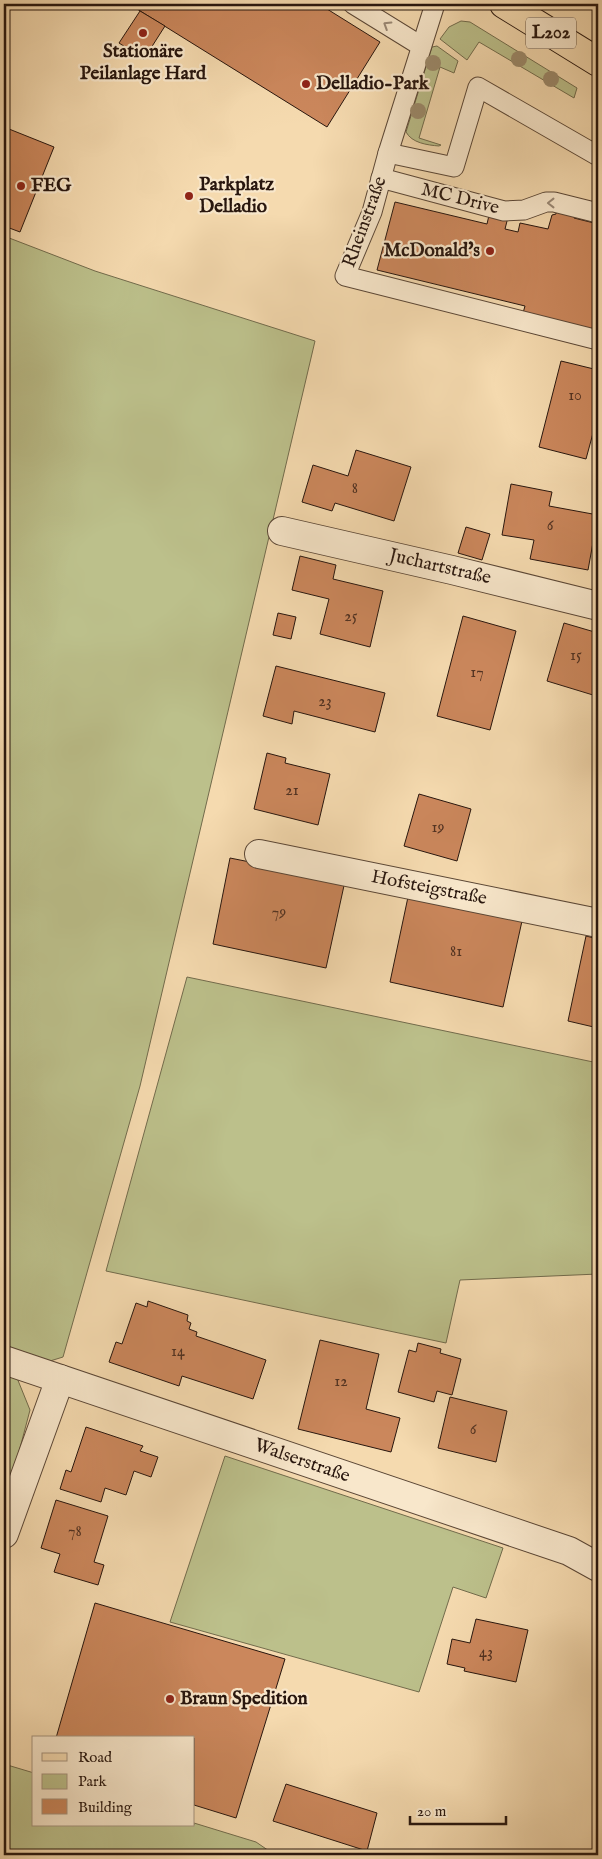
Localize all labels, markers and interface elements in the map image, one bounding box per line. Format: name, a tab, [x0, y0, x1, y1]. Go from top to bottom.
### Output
road number: L202	[526, 17, 576, 48]
one-way arrow	[384, 22, 393, 31]
marker: Stationäre Peilanlage Hard	[137, 27, 149, 39]
place label: Stationäre Peilanlage Hard	[80, 40, 207, 86]
place label: Delladio-Park	[316, 72, 430, 96]
marker: Delladio-Park	[300, 78, 312, 90]
place label: Parkplatz Delladio	[199, 173, 274, 219]
street label: Rheinstraße	[337, 173, 393, 271]
place label: FEG	[31, 174, 72, 198]
street label: MC Drive	[418, 178, 502, 220]
marker: FEG	[15, 180, 27, 192]
marker: Parkplatz Delladio	[183, 190, 195, 202]
one-way arrow	[546, 198, 554, 208]
place label: McDonald's	[383, 239, 480, 263]
marker: McDonald's	[484, 245, 496, 257]
house number: 10	[568, 386, 582, 406]
house number: 8	[352, 479, 358, 499]
house number: 6	[547, 516, 554, 536]
street label: Juchartstraße	[385, 543, 494, 590]
house number: 25	[344, 607, 358, 627]
house number: 15	[570, 646, 582, 666]
house number: 17	[470, 663, 484, 683]
house number: 23	[318, 692, 332, 712]
house number: 21	[285, 781, 299, 801]
house number: 19	[432, 818, 444, 838]
street label: Hofsteigstraße	[369, 865, 489, 911]
house number: 79	[272, 903, 286, 923]
house number: 81	[450, 942, 462, 962]
house number: 14	[171, 1342, 185, 1362]
house number: 12	[334, 1372, 348, 1392]
house number: 6	[470, 1420, 477, 1440]
street label: Walserstraße	[251, 1433, 353, 1489]
house number: 78	[68, 1522, 82, 1542]
house number: 43	[479, 1643, 493, 1663]
place label: Braun Spedition	[180, 1687, 308, 1711]
marker: Braun Spedition	[164, 1693, 176, 1705]
legend	[32, 1736, 195, 1826]
text: Road	[78, 1748, 113, 1767]
text: Park	[78, 1772, 108, 1791]
scale bar	[410, 1794, 506, 1826]
text: Building	[78, 1798, 133, 1817]
text: 20 m	[417, 1802, 447, 1821]

